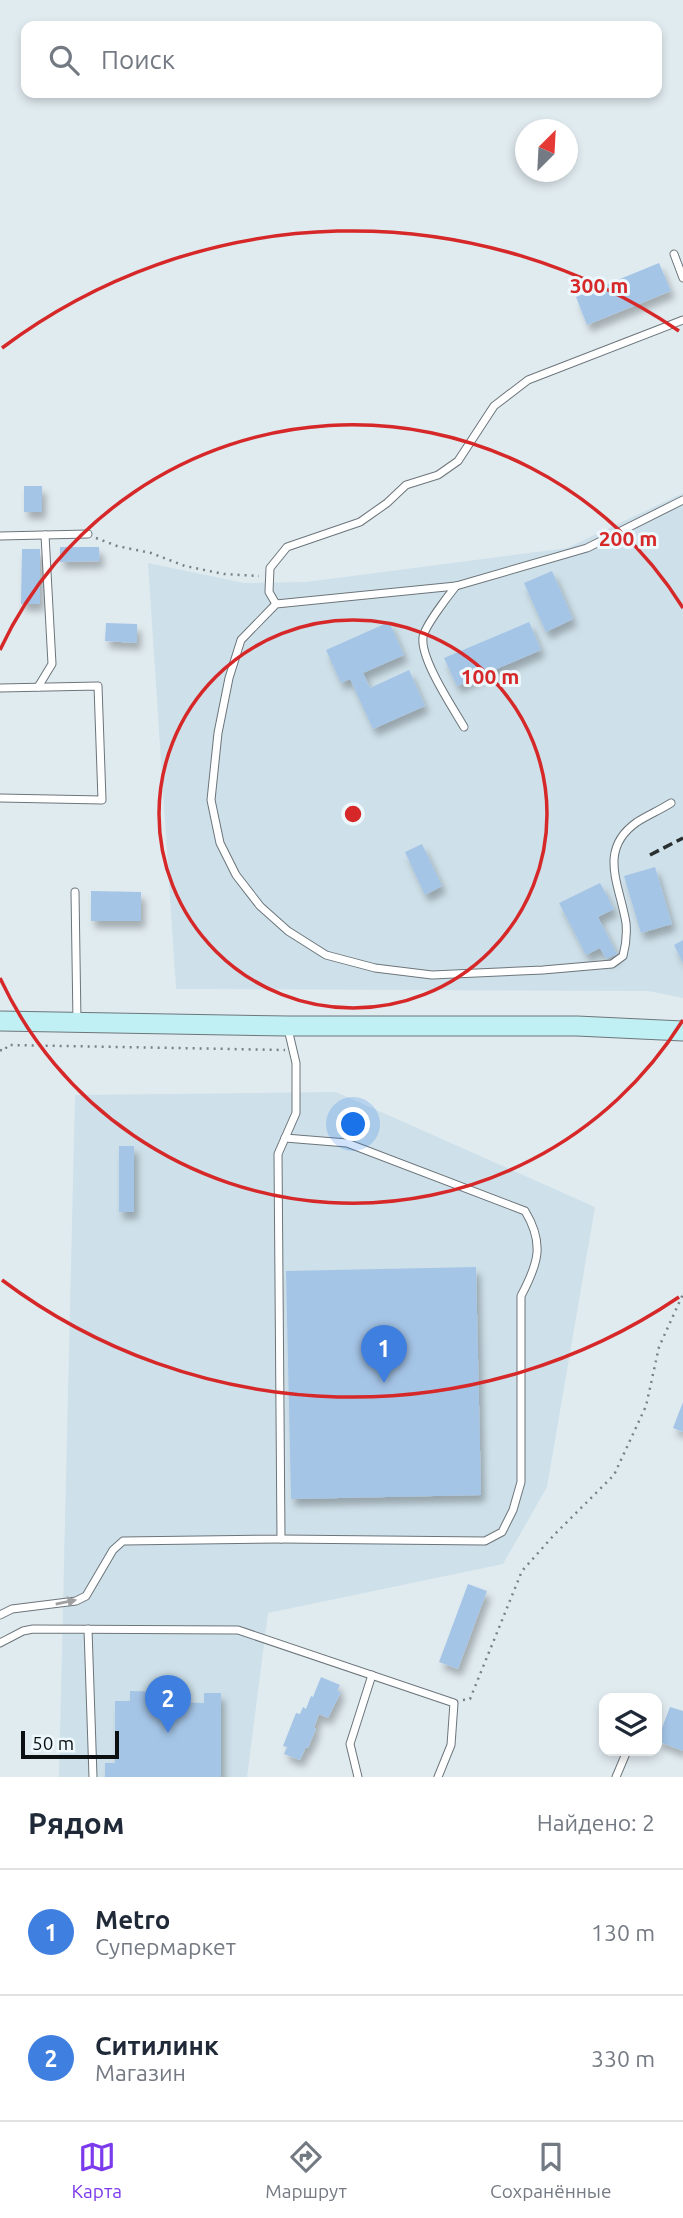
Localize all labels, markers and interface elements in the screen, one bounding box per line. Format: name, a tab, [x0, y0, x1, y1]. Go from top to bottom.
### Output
search box	[21, 21, 662, 98]
icon: search	[45, 41, 83, 79]
text: Поиск	[101, 45, 175, 74]
north arrow	[515, 119, 578, 182]
text: 300 m	[570, 273, 628, 297]
text: 200 m	[599, 526, 657, 550]
text: 100 m	[461, 664, 519, 688]
centre of rings	[341, 802, 365, 826]
your location	[336, 1107, 370, 1141]
pin: 1	[361, 1325, 407, 1383]
one-way arrow	[55, 1597, 77, 1608]
pin: 2	[145, 1675, 191, 1733]
map controls	[599, 1693, 662, 1756]
button: layers	[599, 1693, 662, 1756]
scale bar	[21, 1728, 119, 1760]
text: 50 m	[32, 1732, 74, 1754]
text: Рядом	[28, 1806, 124, 1840]
text: Найдено: 2	[537, 1810, 655, 1835]
text: Metro	[95, 1905, 170, 1934]
text: 1	[45, 1920, 57, 1945]
text: 130 m	[591, 1920, 655, 1945]
text: Супермаркет	[95, 1934, 236, 1959]
text: Ситилинк	[95, 2031, 219, 2060]
text: 2	[45, 2046, 57, 2071]
text: 330 m	[591, 2046, 655, 2071]
text: Магазин	[95, 2060, 186, 2085]
tab: Карта	[72, 2138, 122, 2202]
tab: Маршрут	[265, 2138, 347, 2202]
tab: Сохранённые	[490, 2138, 612, 2202]

